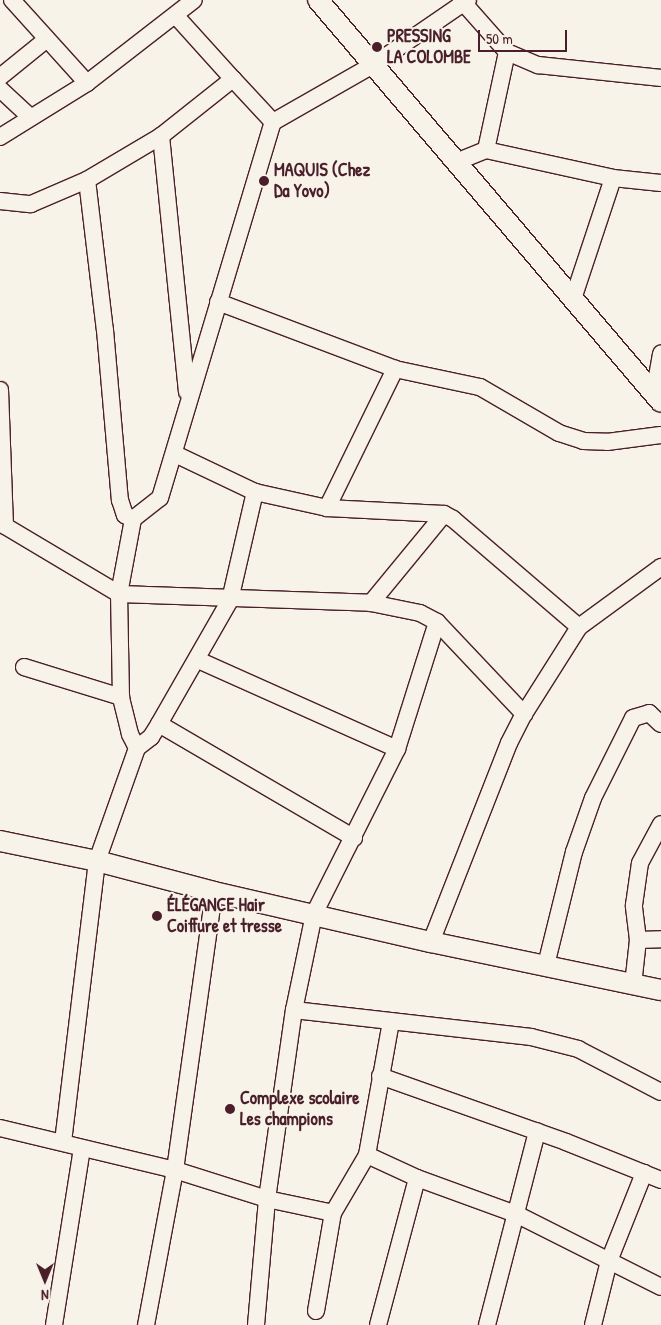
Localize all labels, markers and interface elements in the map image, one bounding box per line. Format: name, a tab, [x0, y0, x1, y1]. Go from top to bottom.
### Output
scale bar	[481, 20, 570, 52]
place label: PRESSING LA COLOMBE	[387, 26, 471, 68]
text: 50 m	[486, 28, 513, 49]
marker: PRESSING LA COLOMBE	[371, 41, 383, 53]
place label: MAQUIS (Chez Da Yovo)	[274, 160, 370, 202]
marker: MAQUIS (Chez Da Yovo)	[258, 175, 270, 187]
place label: ÉLÉGANCE Hair Coiffure et tresse	[167, 895, 282, 938]
marker: ÉLÉGANCE Hair Coiffure et tresse	[151, 910, 163, 922]
place label: Complexe scolaire Les champions	[240, 1088, 360, 1130]
marker: Complexe scolaire Les champions	[224, 1103, 236, 1115]
north arrow	[20, 1255, 70, 1305]
text: N	[41, 1286, 49, 1305]

